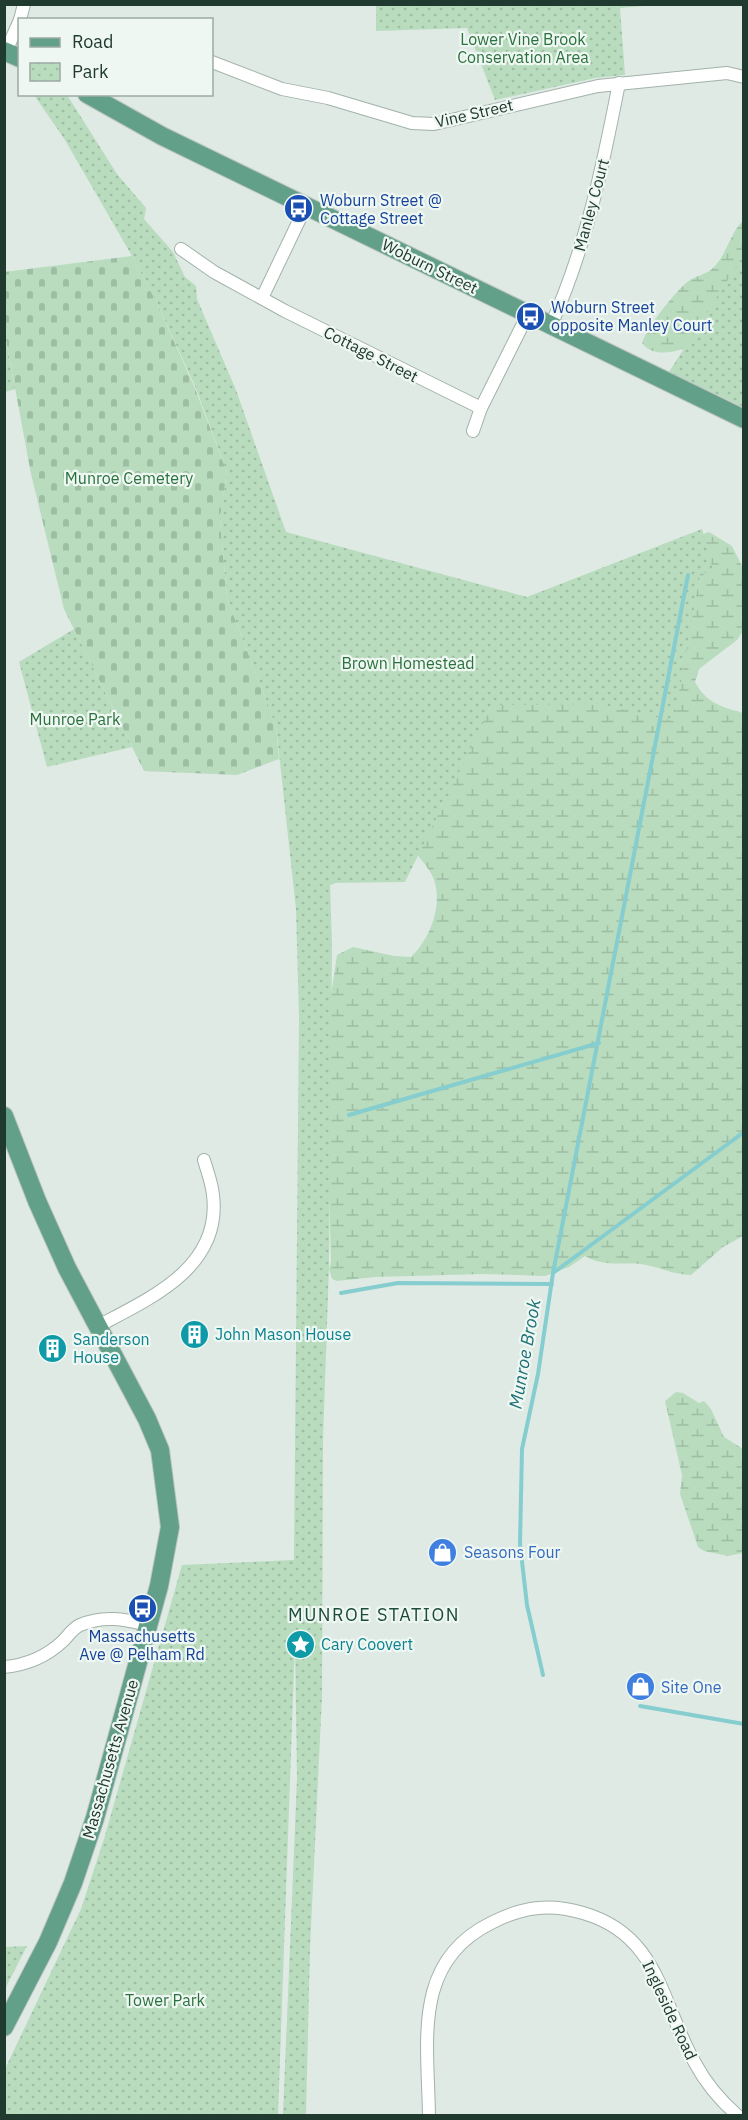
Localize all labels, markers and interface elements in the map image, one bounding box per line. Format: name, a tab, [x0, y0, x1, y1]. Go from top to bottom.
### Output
legend	[18, 18, 213, 96]
park label: Lower Vine Brook Conservation Area	[457, 29, 589, 67]
text: Road	[72, 30, 113, 53]
text: Park	[72, 60, 109, 83]
street label: Vine Street	[433, 94, 515, 132]
street label: Manley Court	[569, 157, 613, 253]
place label: Woburn Street @ Cottage Street	[320, 190, 442, 228]
bus stop icon: Woburn Street @ Cottage Street	[283, 193, 315, 225]
street label: Woburn Street	[379, 234, 481, 298]
place label: Woburn Street opposite Manley Court	[551, 297, 712, 335]
bus stop icon: Woburn Street opposite Manley Court	[514, 300, 546, 332]
street label: Cottage Street	[320, 322, 422, 386]
park label: Munroe Cemetery	[65, 468, 193, 488]
park label: Brown Homestead	[341, 653, 475, 673]
park label: Munroe Park	[30, 709, 121, 729]
water label: Munroe Brook	[504, 1297, 546, 1411]
building icon: John Mason House	[178, 1318, 210, 1350]
place label: John Mason House	[215, 1324, 351, 1344]
place label: Sanderson House	[73, 1329, 150, 1367]
building icon: Sanderson House	[36, 1332, 68, 1364]
shop icon: Seasons Four	[427, 1536, 459, 1568]
place label: Seasons Four	[464, 1542, 561, 1562]
bus stop icon: Massachusetts Ave @ Pelham Rd	[126, 1592, 158, 1624]
district label: MUNROE STATION	[288, 1603, 460, 1626]
place label: Massachusetts Ave @ Pelham Rd	[79, 1626, 205, 1664]
place icon: Cary Coovert	[284, 1628, 316, 1660]
place label: Cary Coovert	[321, 1634, 413, 1654]
shop icon: Site One	[624, 1671, 656, 1703]
street label: Massachusetts Avenue	[78, 1677, 142, 1841]
place label: Site One	[661, 1677, 722, 1697]
street label: Ingleside Road	[638, 1957, 702, 2063]
park label: Tower Park	[125, 1990, 206, 2010]

